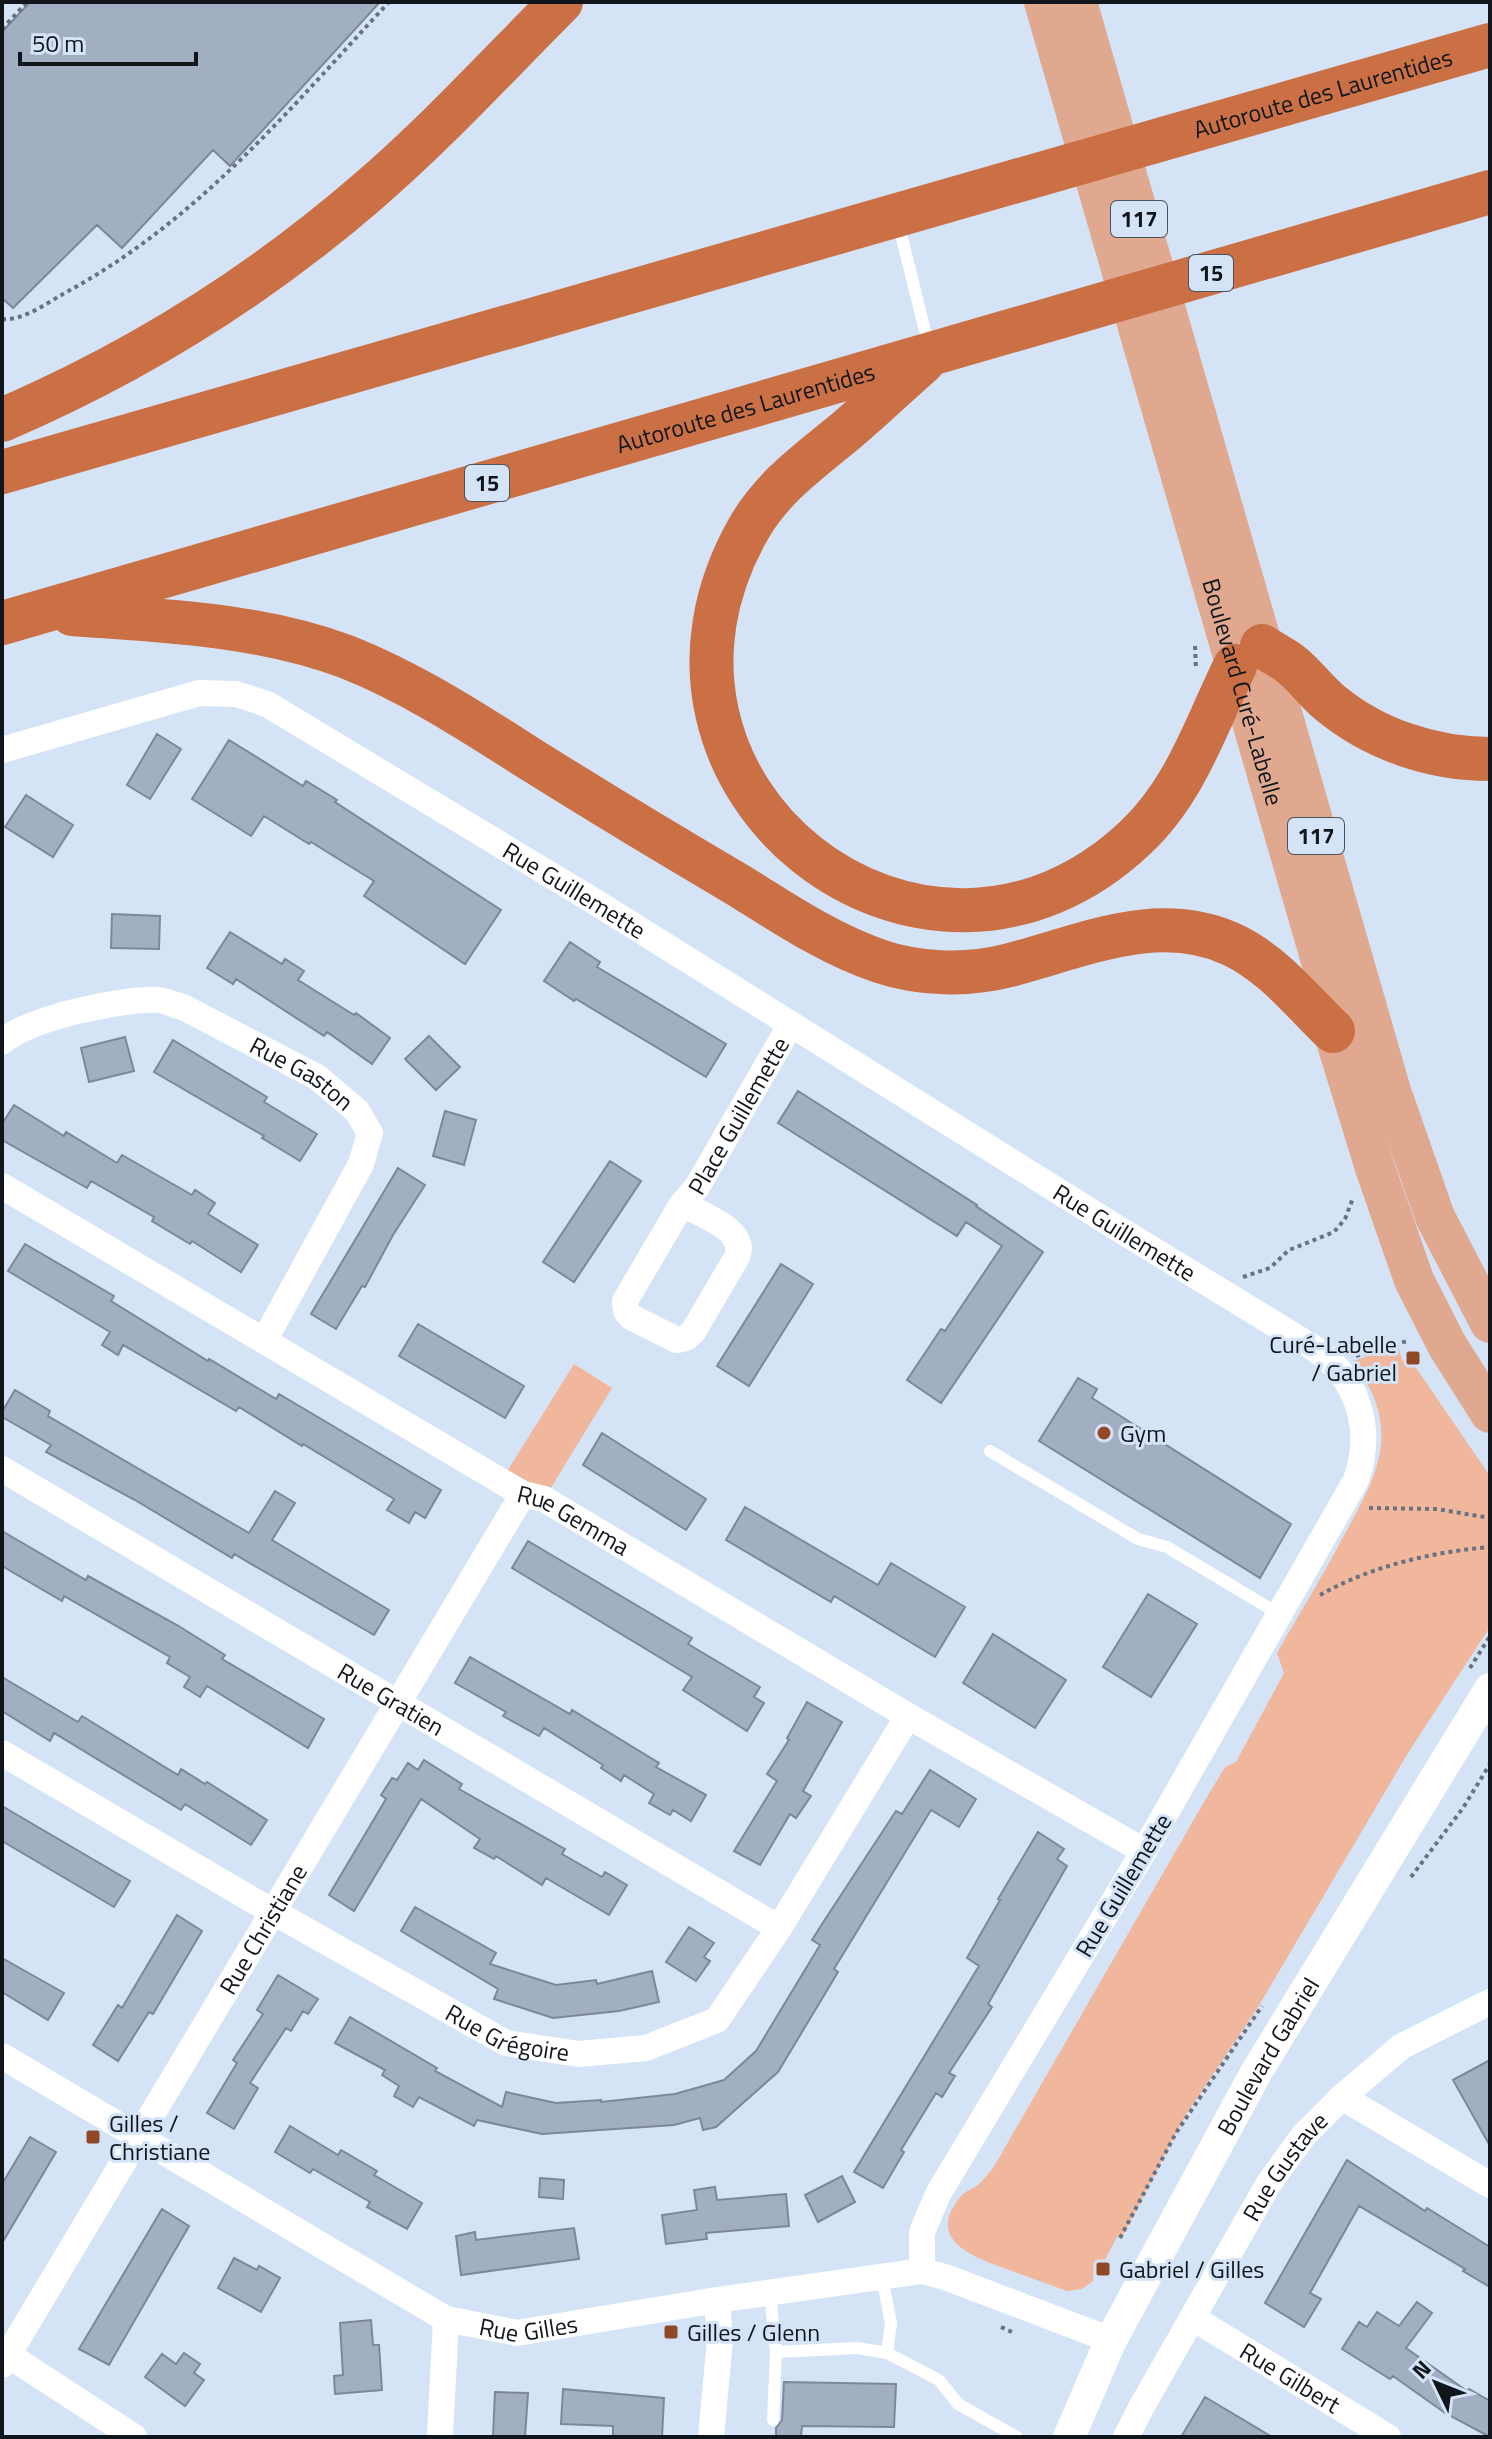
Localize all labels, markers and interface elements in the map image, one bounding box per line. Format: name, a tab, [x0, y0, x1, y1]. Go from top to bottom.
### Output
scale bar	[20, 16, 196, 66]
text: 50 m	[32, 25, 84, 61]
street label: Autoroute des Laurentides	[1189, 39, 1456, 147]
road number: 117	[1111, 201, 1167, 237]
road number: 15	[1189, 255, 1233, 291]
street label: Autoroute des Laurentides	[612, 353, 879, 462]
road number: 15	[465, 465, 509, 501]
street label: Boulevard Curé-Labelle	[1193, 574, 1293, 810]
road number: 117	[1288, 818, 1344, 854]
street label: Rue Guillemette	[496, 832, 653, 947]
street label: Rue Gaston	[244, 1027, 362, 1119]
street label: Place Guillemette	[678, 1030, 798, 1201]
street label: Rue Guillemette	[1046, 1174, 1203, 1290]
place label: Curé-Labelle / Gabriel	[1269, 1326, 1397, 1390]
marker: Curé-Labelle / Gabriel	[1404, 1349, 1422, 1367]
place label: Gym	[1120, 1415, 1166, 1451]
marker: Gym	[1095, 1424, 1113, 1442]
street label: Rue Gemma	[514, 1475, 637, 1564]
street label: Rue Gratien	[331, 1653, 451, 1745]
street label: Rue Guillemette	[1066, 1806, 1180, 1964]
street label: Rue Christiane	[210, 1857, 316, 2001]
street label: Boulevard Gabriel	[1207, 1970, 1328, 2142]
street label: Rue Grégoire	[439, 1995, 572, 2070]
street label: Rue Gustave	[1233, 2103, 1336, 2228]
place label: Gilles / Christiane	[109, 2105, 210, 2169]
marker: Gilles / Christiane	[84, 2128, 102, 2146]
place label: Gabriel / Gilles	[1119, 2251, 1265, 2287]
marker: Gabriel / Gilles	[1094, 2260, 1112, 2278]
street label: Rue Gilles	[476, 2305, 580, 2351]
place label: Gilles / Glenn	[687, 2314, 820, 2350]
marker: Gilles / Glenn	[662, 2323, 680, 2341]
street label: Rue Gilbert	[1233, 2333, 1348, 2422]
north arrow	[1396, 2343, 1476, 2423]
text: N	[1404, 2352, 1439, 2387]

